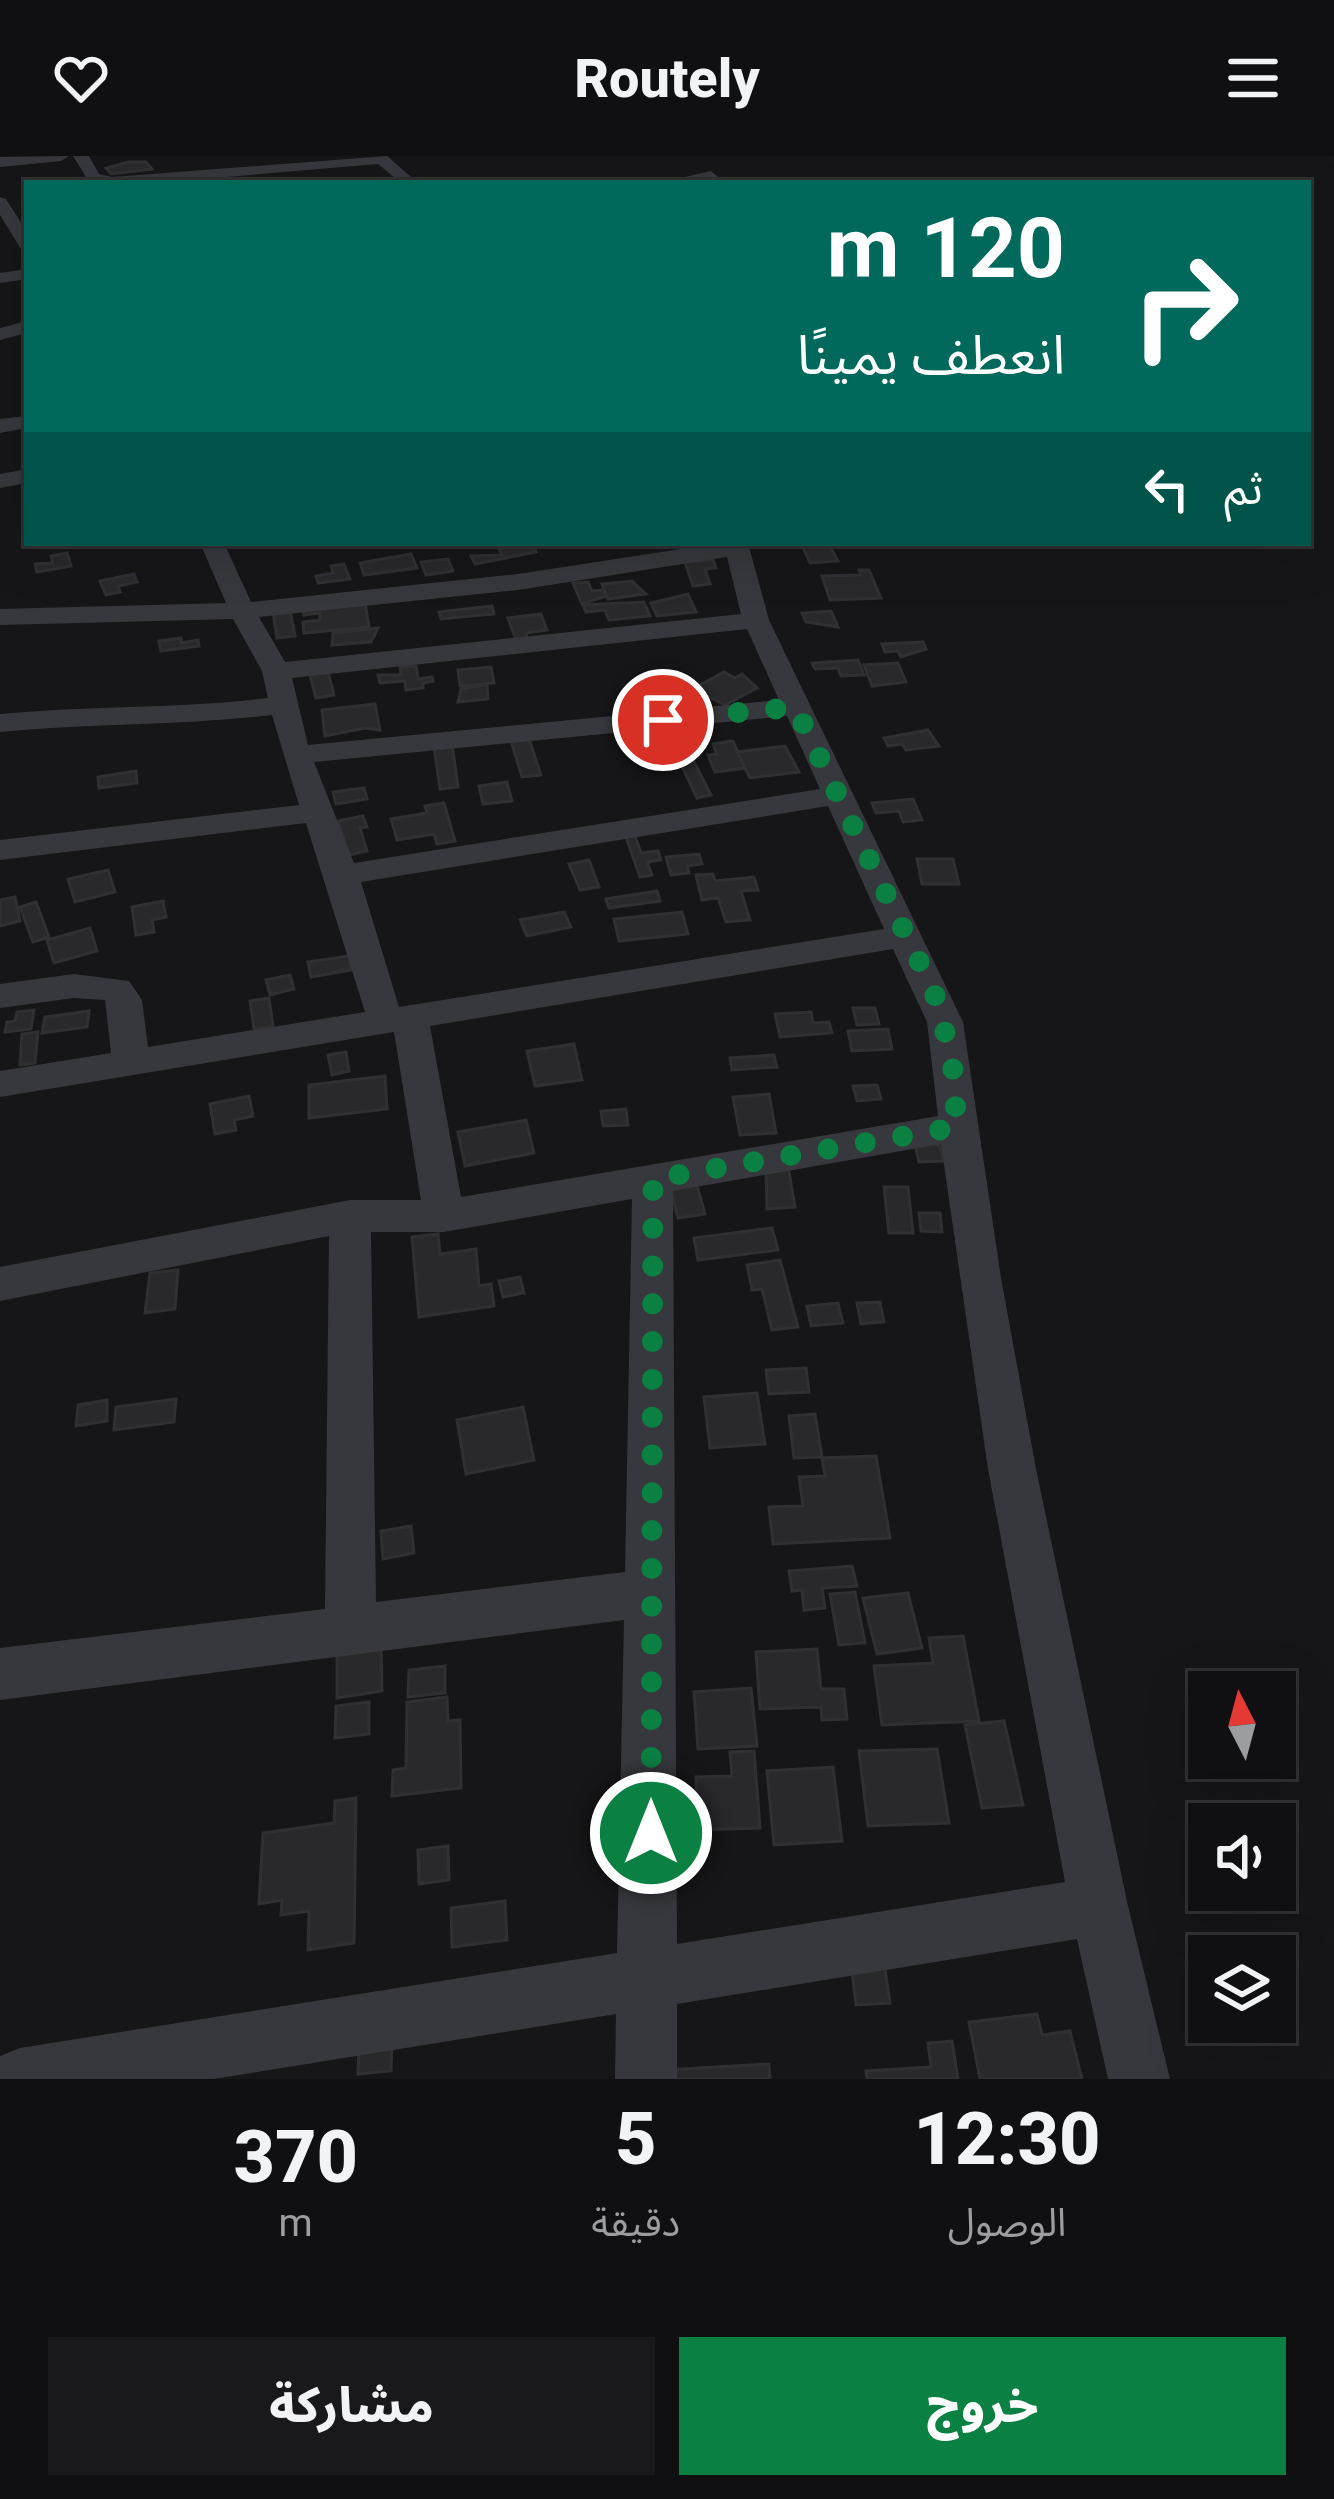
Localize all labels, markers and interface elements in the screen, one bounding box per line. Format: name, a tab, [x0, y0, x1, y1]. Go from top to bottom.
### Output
icon: heart	[48, 45, 114, 111]
icon: menu	[1220, 45, 1286, 111]
text: Routely	[574, 47, 760, 110]
text: 120 m	[827, 199, 1065, 298]
icon: right	[1107, 228, 1263, 384]
text: انعطف يمينًا	[797, 324, 1065, 387]
icon: left	[1134, 456, 1200, 522]
text: ثم	[1224, 462, 1263, 515]
pin	[612, 669, 714, 771]
icon: arrive	[630, 687, 696, 753]
north arrow	[1188, 1671, 1296, 1779]
map controls	[1188, 1671, 1296, 2043]
position arrow	[588, 1770, 714, 1896]
button: sound	[1188, 1803, 1296, 1911]
button: layers	[1188, 1935, 1296, 2043]
text: 5	[615, 2097, 657, 2182]
text: 12:30	[914, 2097, 1101, 2182]
text: 370	[233, 2115, 358, 2200]
text: m	[279, 2200, 313, 2246]
text: دقيقة	[591, 2200, 680, 2246]
text: الوصول	[948, 2200, 1066, 2246]
button: مشاركة	[48, 2337, 655, 2475]
button: خروج	[679, 2337, 1286, 2475]

